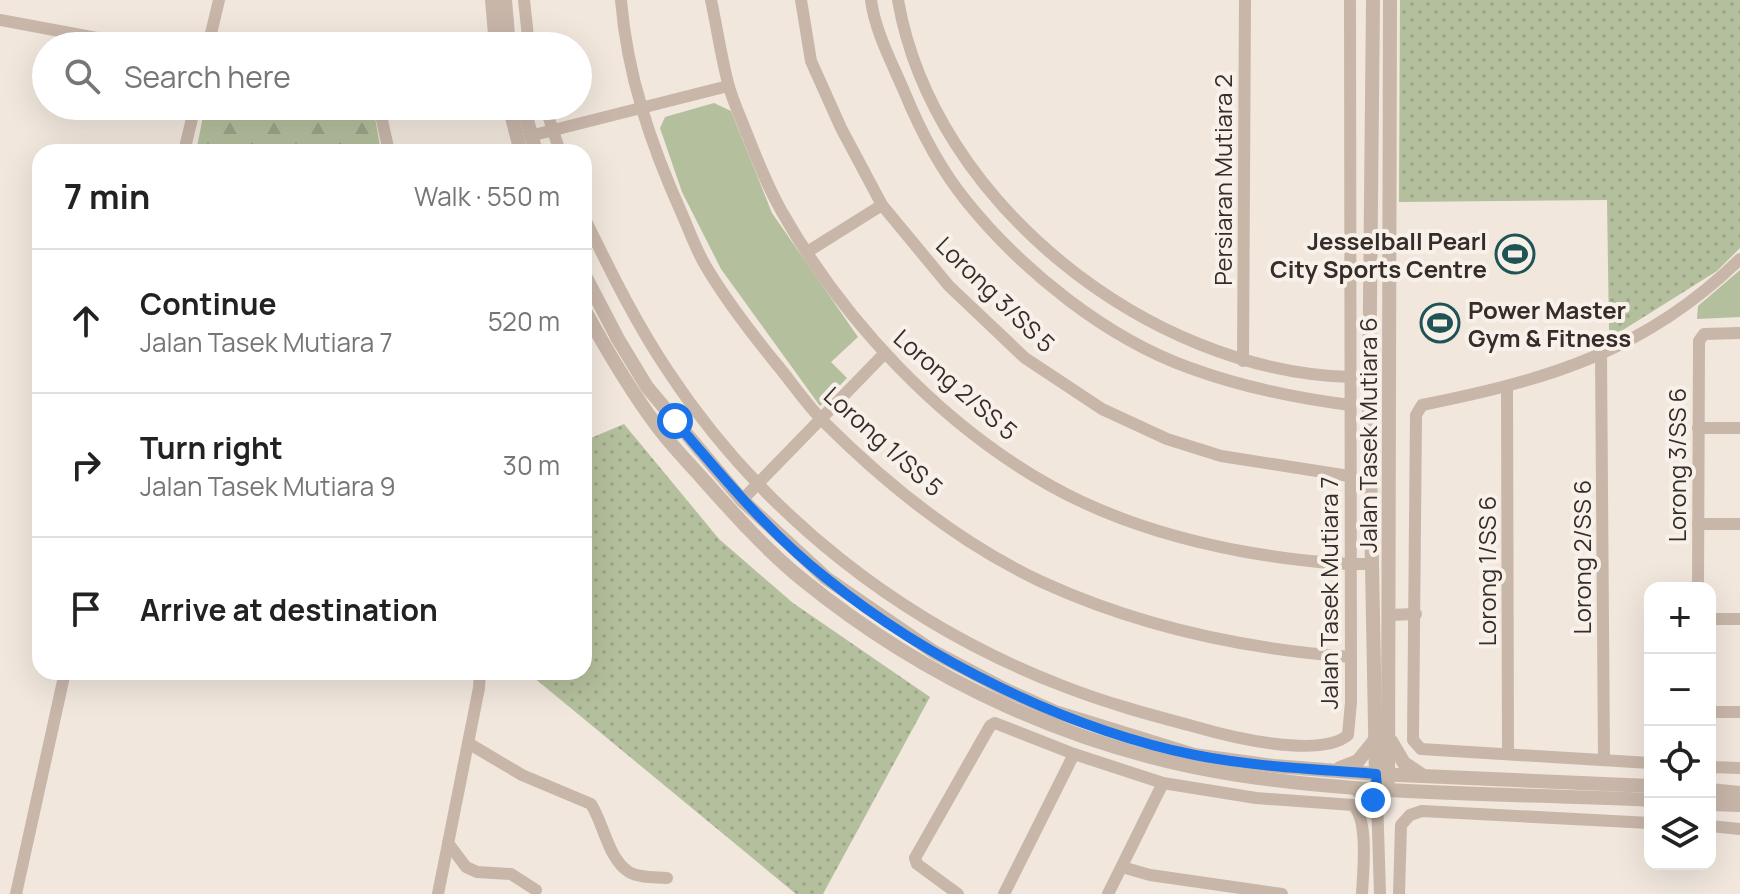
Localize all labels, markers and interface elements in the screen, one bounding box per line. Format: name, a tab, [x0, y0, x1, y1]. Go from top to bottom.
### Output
search box	[32, 32, 592, 120]
icon: search	[60, 54, 104, 98]
text: Search here	[124, 56, 291, 97]
street label: Persiaran Mutiara 2	[1206, 74, 1239, 286]
text: 7 min	[64, 173, 150, 219]
text: Walk · 550 m	[414, 178, 560, 214]
place label: Jesselball Pearl City Sports Centre	[1270, 224, 1487, 285]
street label: Lorong 3/SS 5	[929, 229, 1063, 359]
sports icon: Jesselball Pearl City Sports Centre	[1494, 233, 1536, 275]
text: Continue	[140, 283, 276, 324]
place label: Power Master Gym & Fitness	[1468, 293, 1631, 354]
icon: ahead	[64, 299, 108, 343]
sports icon: Power Master Gym & Fitness	[1419, 302, 1461, 344]
text: 520 m	[488, 303, 560, 339]
street label: Jalan Tasek Mutiara 6	[1351, 317, 1384, 553]
street label: Lorong 2/SS 5	[887, 321, 1025, 447]
text: Jalan Tasek Mutiara 7	[140, 324, 393, 360]
street label: Lorong 1/SS 5	[817, 379, 951, 503]
street label: Lorong 3/SS 6	[1660, 388, 1693, 542]
route start	[657, 403, 693, 439]
text: Turn right	[140, 427, 283, 468]
icon: right	[64, 443, 108, 487]
text: 30 m	[503, 447, 560, 483]
text: Jalan Tasek Mutiara 9	[140, 468, 396, 504]
street label: Jalan Tasek Mutiara 7	[1312, 476, 1345, 710]
street label: Lorong 2/SS 6	[1565, 480, 1598, 634]
street label: Lorong 1/SS 6	[1470, 496, 1503, 646]
map controls	[1644, 582, 1716, 870]
button: +	[1644, 582, 1716, 654]
icon: arrive	[64, 587, 108, 631]
text: Arrive at destination	[140, 589, 438, 630]
button: −	[1644, 654, 1716, 726]
button: locate	[1644, 726, 1716, 798]
route end	[1355, 782, 1391, 818]
button: layers	[1644, 798, 1716, 870]

